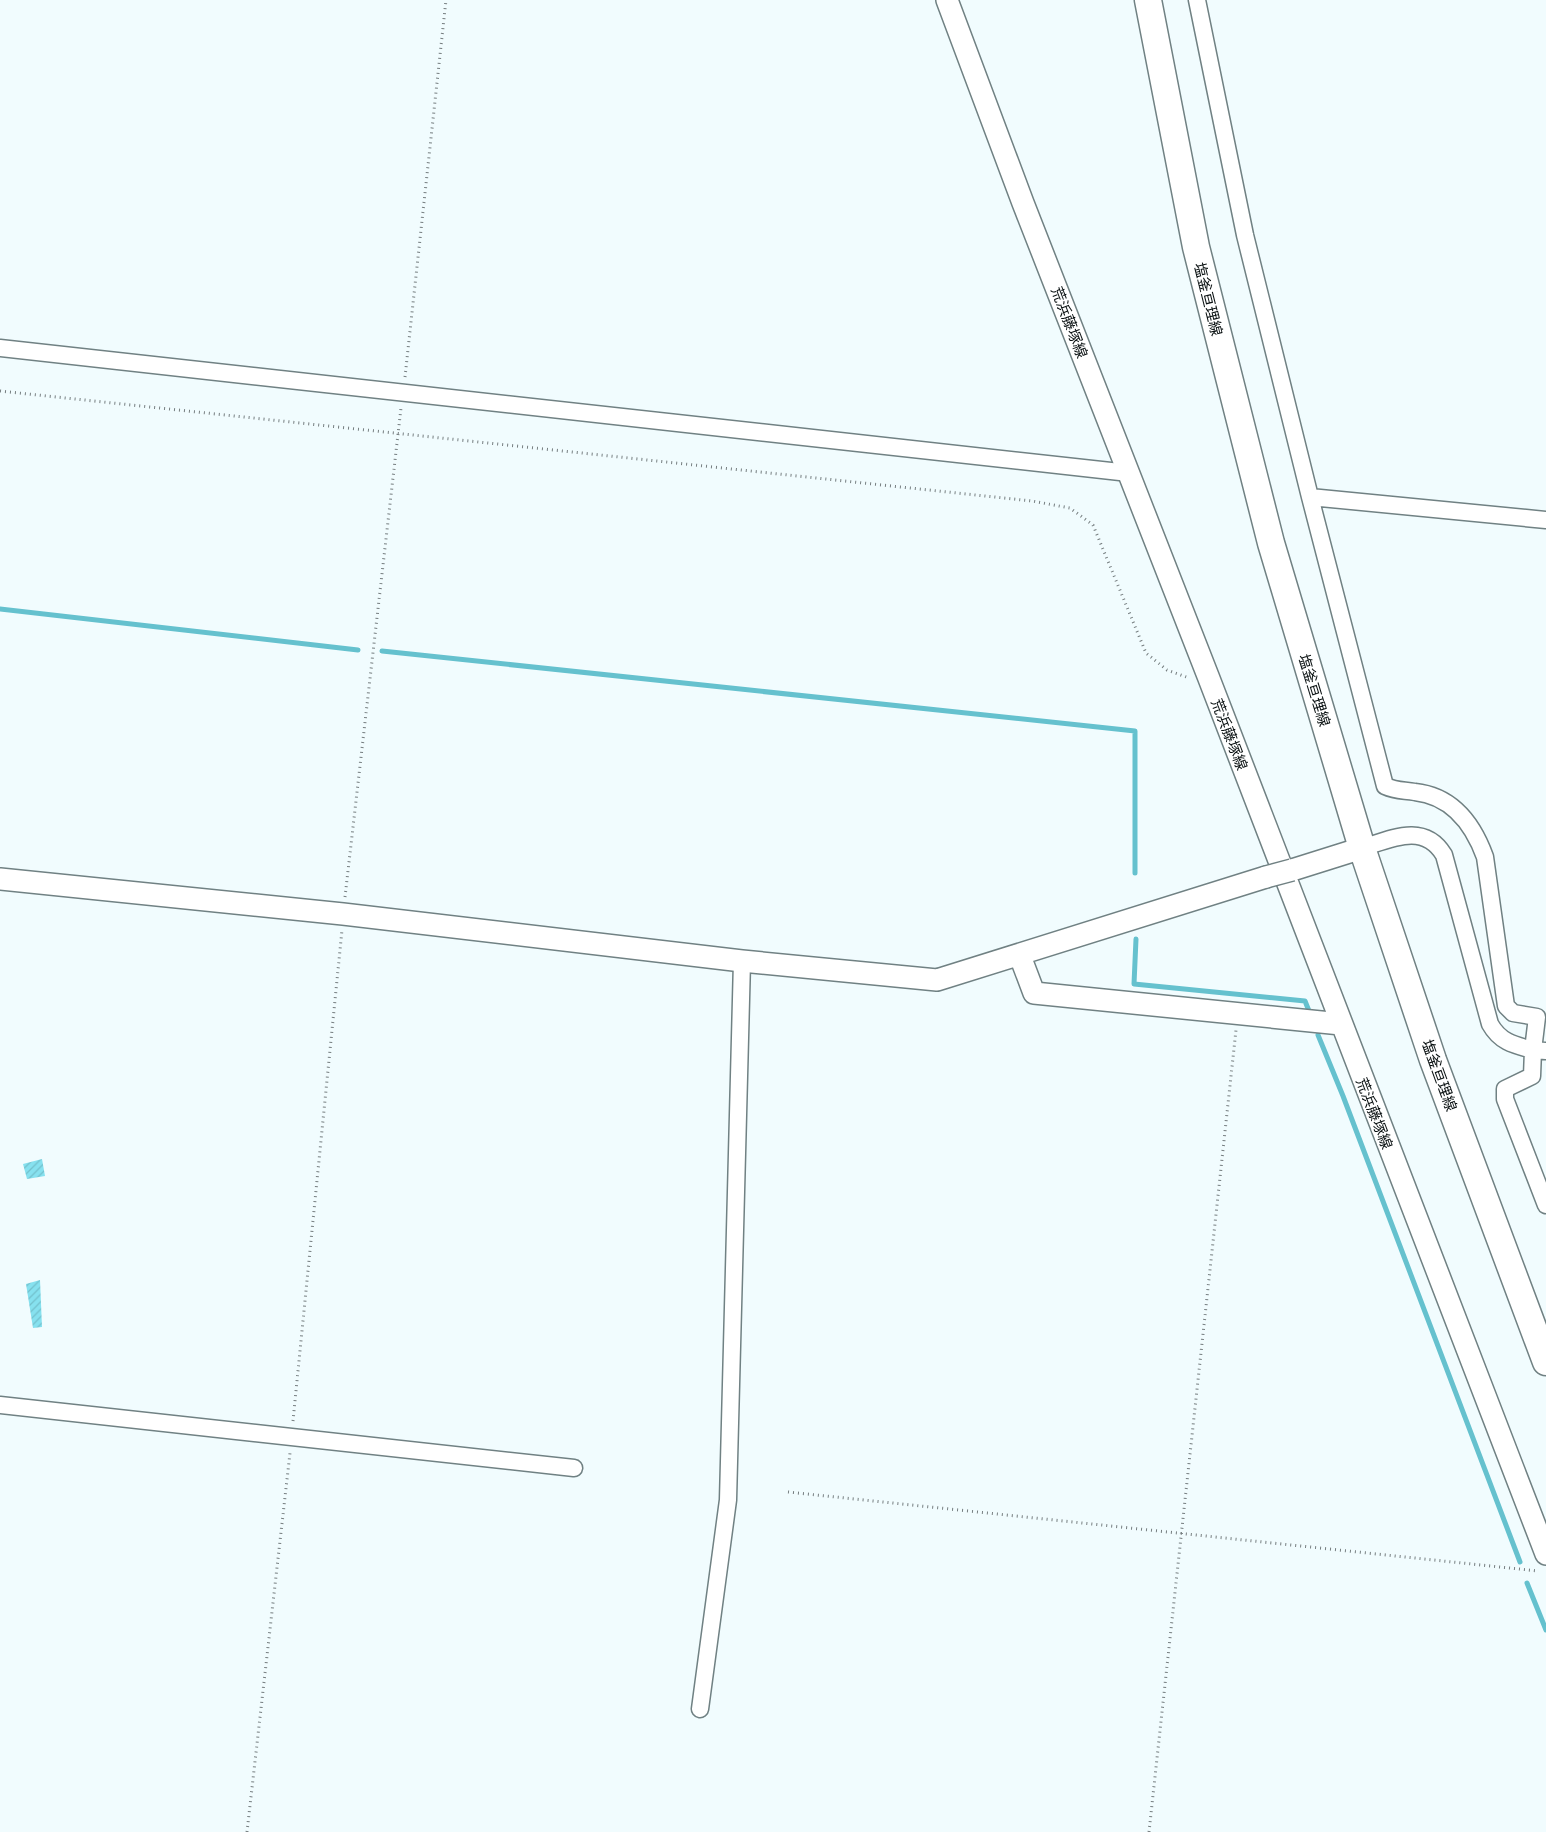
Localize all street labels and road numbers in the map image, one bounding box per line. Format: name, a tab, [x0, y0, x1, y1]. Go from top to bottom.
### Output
street label: 塩釜亘理線	[1191, 260, 1227, 338]
street label: 荒浜藤塚線	[1048, 284, 1092, 360]
street label: 塩釜亘理線	[1295, 651, 1335, 729]
street label: 荒浜藤塚線	[1208, 696, 1252, 772]
street label: 塩釜亘理線	[1419, 1037, 1461, 1113]
street label: 荒浜藤塚線	[1353, 1075, 1397, 1151]

